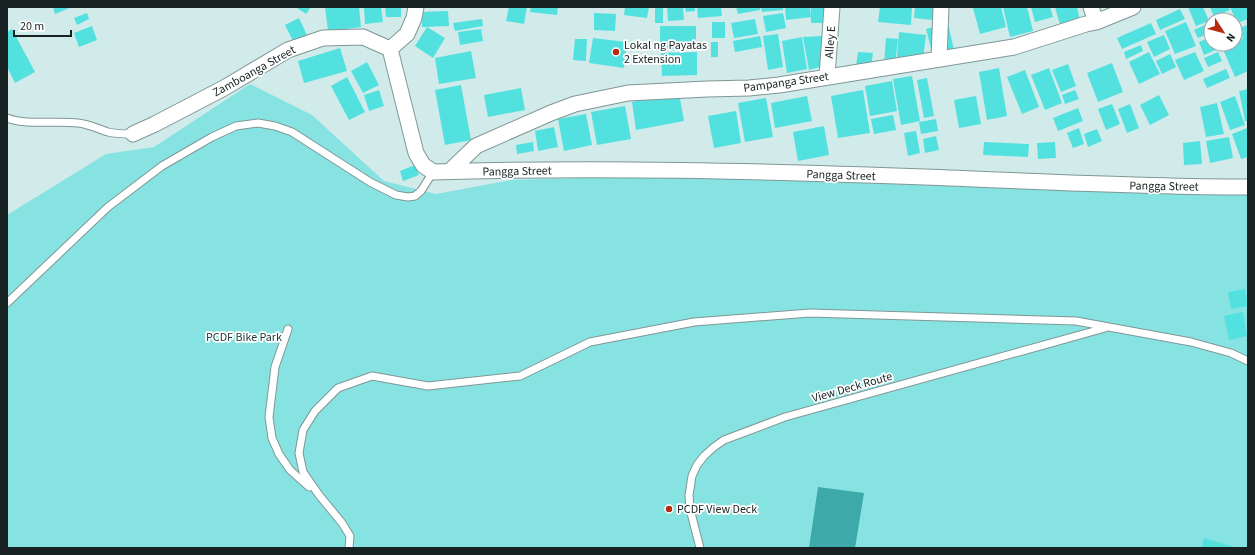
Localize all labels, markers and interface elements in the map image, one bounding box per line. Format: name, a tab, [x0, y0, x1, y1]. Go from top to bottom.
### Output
scale bar	[14, 12, 71, 38]
north arrow	[1203, 12, 1243, 52]
text: 20 m	[20, 18, 44, 35]
street label: Alley E	[821, 25, 840, 59]
text: N	[1222, 30, 1239, 45]
place label: Lokal ng Payatas 2 Extension	[624, 37, 707, 68]
street label: Zamboanga Street	[210, 42, 299, 101]
marker: Lokal ng Payatas 2 Extension	[611, 47, 621, 57]
street label: Pampanga Street	[742, 68, 830, 97]
street label: Pangga Street	[482, 162, 552, 181]
street label: Pangga Street	[806, 166, 876, 185]
street label: Pangga Street	[1129, 177, 1199, 196]
park label: PCDF Bike Park	[206, 329, 282, 346]
street label: View Deck Route	[810, 368, 894, 407]
place label: PCDF View Deck	[677, 501, 757, 518]
marker: PCDF View Deck	[664, 504, 674, 514]

